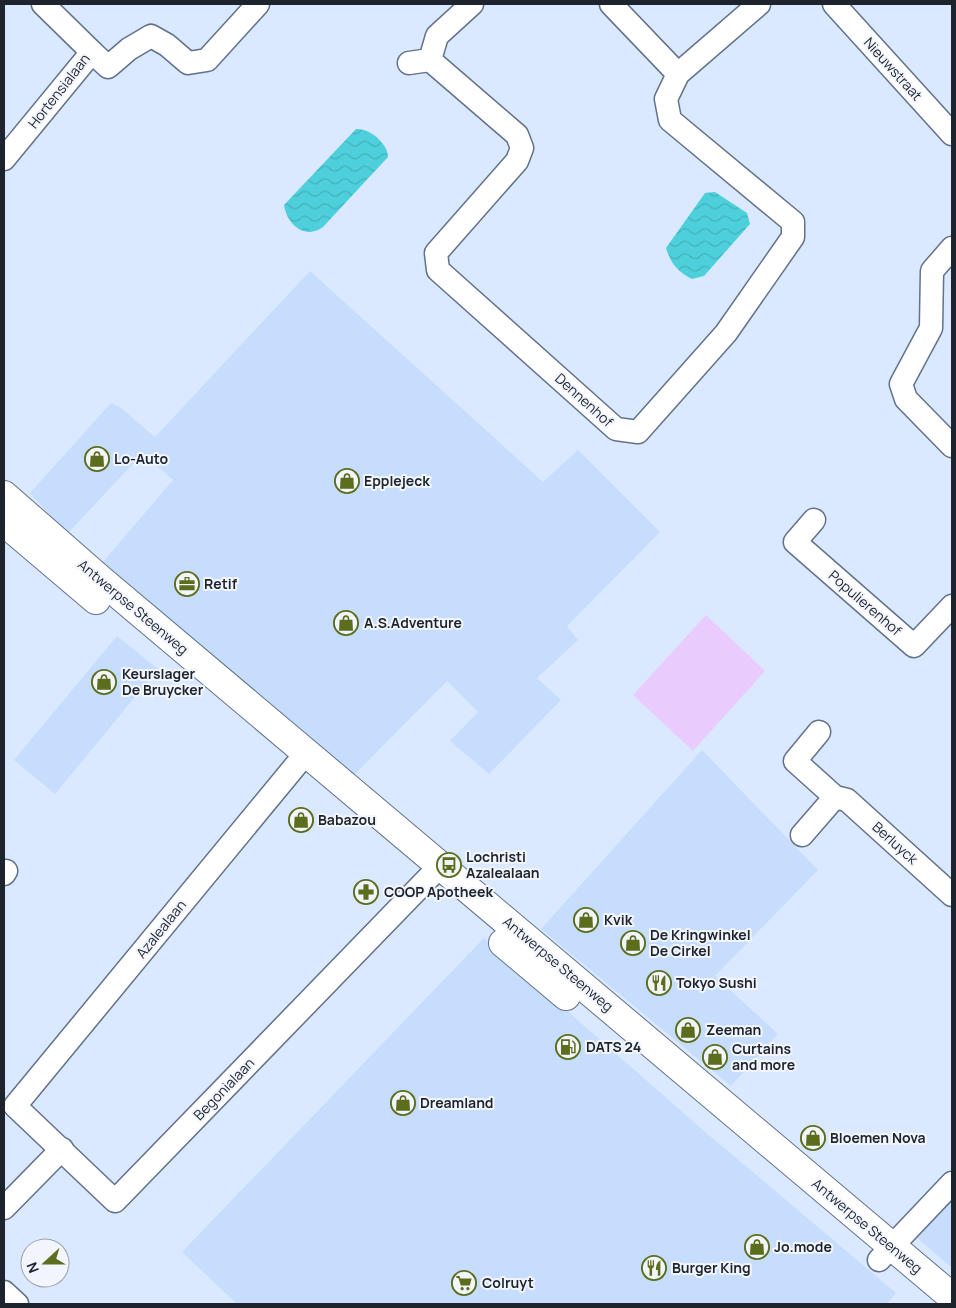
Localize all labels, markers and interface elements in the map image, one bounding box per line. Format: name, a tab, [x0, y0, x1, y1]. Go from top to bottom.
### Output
street label: Nieuwstraat	[860, 33, 927, 105]
street label: Hortensialaan	[23, 49, 94, 132]
street label: Dennenhof	[551, 369, 617, 431]
shop icon: Lo-Auto	[84, 446, 110, 472]
place label: Lo-Auto	[114, 449, 169, 468]
shop icon: Epplejeck	[334, 468, 360, 494]
place label: Epplejeck	[364, 471, 430, 490]
street label: Antwerpse Steenweg	[74, 555, 192, 658]
street label: Populierenhof	[825, 566, 906, 640]
office icon: Retif	[174, 571, 200, 597]
place label: Retif	[204, 574, 238, 593]
shop icon: A.S.Adventure	[333, 610, 359, 636]
place label: A.S.Adventure	[364, 613, 462, 632]
place label: Keurslager De Bruycker	[122, 664, 204, 699]
shop icon: Keurslager De Bruycker	[91, 669, 117, 695]
shop icon: Babazou	[288, 807, 314, 833]
place label: Babazou	[318, 810, 376, 829]
street label: Berluyck	[868, 817, 923, 869]
place label: Lochristi Azalealaan	[466, 847, 540, 882]
bus stop icon: Lochristi Azalealaan	[436, 852, 462, 878]
pharmacy icon: COOP Apotheek	[353, 879, 379, 905]
place label: COOP Apotheek	[384, 882, 493, 901]
street label: Azalealaan	[131, 896, 190, 962]
shop icon: Kvik	[573, 907, 599, 933]
place label: Kvik	[604, 910, 633, 929]
street label: Antwerpse Steenweg	[499, 912, 617, 1015]
place label: De Kringwinkel De Cirkel	[650, 925, 751, 960]
shop icon: De Kringwinkel De Cirkel	[620, 930, 646, 956]
restaurant icon: Tokyo Sushi	[646, 970, 672, 996]
place label: Tokyo Sushi	[676, 973, 757, 992]
shop icon: Zeeman	[675, 1017, 701, 1043]
place label: Zeeman	[706, 1020, 761, 1039]
fuel station icon: DATS 24	[555, 1034, 581, 1060]
place label: DATS 24	[586, 1037, 641, 1056]
place label: Curtains and more	[732, 1039, 795, 1074]
shop icon: Curtains and more	[702, 1044, 728, 1070]
street label: Begonialaan	[189, 1053, 258, 1124]
shop icon: Dreamland	[390, 1090, 416, 1116]
place label: Dreamland	[420, 1093, 493, 1112]
shop icon: Bloemen Nova	[800, 1125, 826, 1151]
place label: Bloemen Nova	[830, 1128, 926, 1147]
street label: Antwerpse Steenweg	[808, 1174, 926, 1277]
shop icon: Jo.mode	[744, 1234, 770, 1260]
place label: Jo.mode	[774, 1237, 832, 1256]
north arrow	[20, 1238, 70, 1288]
restaurant icon: Burger King	[641, 1255, 667, 1281]
place label: Burger King	[672, 1258, 751, 1277]
text: N	[22, 1260, 43, 1276]
supermarket icon: Colruyt	[451, 1270, 477, 1296]
place label: Colruyt	[482, 1273, 534, 1292]

